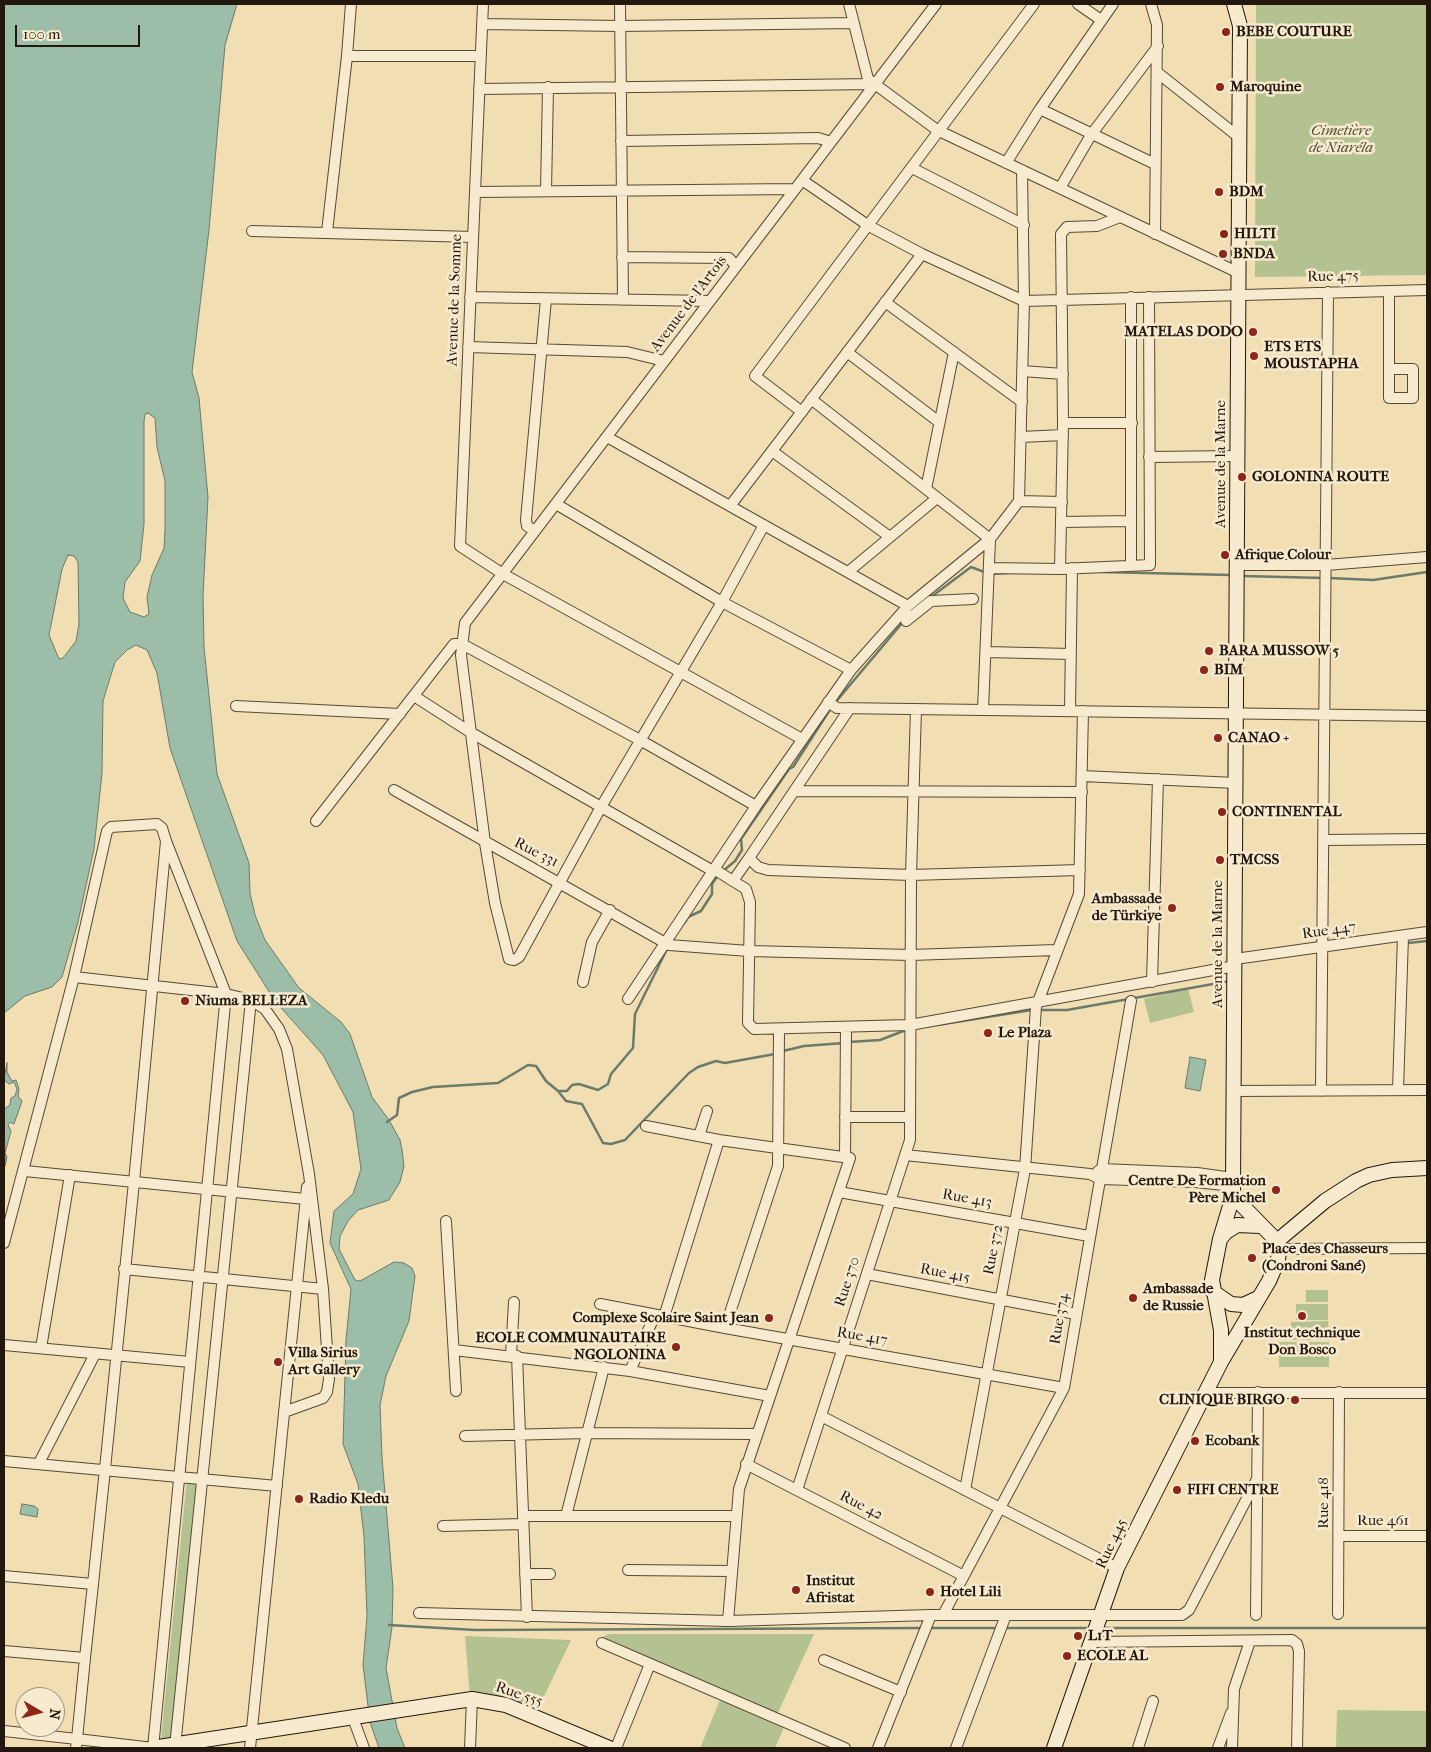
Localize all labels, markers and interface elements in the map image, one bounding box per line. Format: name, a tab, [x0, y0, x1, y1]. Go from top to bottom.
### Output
scale bar	[18, 15, 142, 47]
place label: BEBE COUTURE	[1236, 23, 1352, 41]
text: 100 m	[23, 25, 61, 43]
marker: BEBE COUTURE	[1220, 26, 1232, 38]
place label: Maroquine	[1230, 78, 1301, 96]
marker: Maroquine	[1214, 81, 1226, 93]
park label: Cimetière de Niaréla	[1309, 122, 1373, 157]
place label: BDM	[1229, 183, 1264, 201]
marker: BDM	[1213, 186, 1225, 198]
place label: HILTI	[1234, 225, 1276, 243]
marker: HILTI	[1218, 228, 1230, 240]
street label: Avenue de la Somme	[444, 234, 466, 366]
place label: BNDA	[1233, 245, 1275, 263]
marker: BNDA	[1217, 248, 1229, 260]
street label: Avenue de l'Artois	[647, 252, 731, 356]
street label: Rue 475	[1307, 268, 1359, 286]
place label: MATELAS DODO	[1124, 323, 1243, 341]
marker: MATELAS DODO	[1247, 326, 1259, 338]
place label: ETS ETS MOUSTAPHA	[1264, 338, 1359, 373]
marker: ETS ETS MOUSTAPHA	[1248, 350, 1260, 362]
street label: Avenue de la Marne	[1212, 400, 1230, 528]
place label: GOLONINA ROUTE	[1252, 468, 1389, 486]
marker: GOLONINA ROUTE	[1236, 471, 1248, 483]
place label: Afrique Colour	[1235, 546, 1331, 564]
marker: Afrique Colour	[1219, 549, 1231, 561]
place label: BARA MUSSOW 5	[1219, 642, 1339, 660]
marker: BARA MUSSOW 5	[1203, 645, 1215, 657]
place label: BIM	[1214, 661, 1243, 679]
marker: BIM	[1198, 664, 1210, 676]
place label: CANAO +	[1228, 729, 1289, 747]
marker: CANAO +	[1212, 732, 1224, 744]
place label: CONTINENTAL	[1232, 803, 1342, 821]
marker: CONTINENTAL	[1216, 806, 1228, 818]
street label: Rue 331	[511, 834, 561, 872]
place label: TMCSS	[1230, 851, 1279, 869]
marker: TMCSS	[1214, 854, 1226, 866]
street label: Avenue de la Marne	[1209, 880, 1227, 1008]
place label: Ambassade de Türkiye	[1091, 890, 1162, 925]
marker: Ambassade de Türkiye	[1166, 902, 1178, 914]
street label: Rue 447	[1301, 918, 1357, 944]
place label: Niuma BELLEZA	[195, 992, 308, 1010]
marker: Niuma BELLEZA	[179, 995, 191, 1007]
place label: Le Plaza	[998, 1024, 1051, 1042]
marker: Le Plaza	[982, 1027, 994, 1039]
place label: Centre De Formation Père Michel	[1128, 1172, 1266, 1207]
marker: Centre De Formation Père Michel	[1270, 1184, 1282, 1196]
street label: Rue 413	[941, 1186, 993, 1212]
street label: Rue 372	[980, 1223, 1008, 1277]
place label: Place des Chasseurs (Condroni Sané)	[1262, 1240, 1388, 1275]
marker: Place des Chasseurs (Condroni Sané)	[1246, 1252, 1258, 1264]
street label: Rue 370	[832, 1255, 864, 1309]
street label: Rue 415	[919, 1260, 971, 1288]
place label: Ambassade de Russie	[1143, 1280, 1214, 1315]
street label: Rue 374	[1047, 1292, 1073, 1346]
marker: Ambassade de Russie	[1127, 1292, 1139, 1304]
place label: Complexe Scolaire Saint Jean	[572, 1309, 759, 1327]
marker: Institut technique Don Bosco	[1296, 1310, 1308, 1322]
marker: Complexe Scolaire Saint Jean	[763, 1312, 775, 1324]
street label: Rue 417	[835, 1324, 889, 1350]
place label: Institut technique Don Bosco	[1244, 1324, 1360, 1359]
place label: ECOLE COMMUNAUTAIRE NGOLONINA	[475, 1329, 666, 1364]
marker: ECOLE COMMUNAUTAIRE NGOLONINA	[670, 1341, 682, 1353]
place label: Villa Sirius Art Gallery	[288, 1344, 360, 1379]
marker: Villa Sirius Art Gallery	[272, 1356, 284, 1368]
place label: CLINIQUE BIRGO	[1159, 1391, 1285, 1409]
marker: CLINIQUE BIRGO	[1289, 1394, 1301, 1406]
place label: Ecobank	[1205, 1432, 1260, 1450]
marker: Ecobank	[1189, 1435, 1201, 1447]
street label: Rue 418	[1315, 1477, 1333, 1529]
place label: FIFI CENTRE	[1187, 1481, 1279, 1499]
marker: FIFI CENTRE	[1171, 1484, 1183, 1496]
street label: Rue 42	[836, 1487, 886, 1525]
place label: Radio Kledu	[309, 1490, 389, 1508]
marker: Radio Kledu	[293, 1493, 305, 1505]
street label: Rue 461	[1357, 1512, 1409, 1530]
street label: Rue 445	[1093, 1516, 1131, 1572]
place label: Institut Afristat	[806, 1572, 855, 1607]
place label: Hotel Lili	[940, 1583, 1001, 1601]
marker: Institut Afristat	[790, 1584, 802, 1596]
marker: Hotel Lili	[924, 1586, 936, 1598]
place label: L1T	[1088, 1627, 1112, 1645]
marker: L1T	[1072, 1630, 1084, 1642]
place label: ECOLE AL	[1077, 1647, 1148, 1665]
marker: ECOLE AL	[1061, 1650, 1073, 1662]
street label: Rue 555	[493, 1679, 545, 1711]
north arrow	[15, 1687, 65, 1737]
text: N	[45, 1708, 64, 1720]

